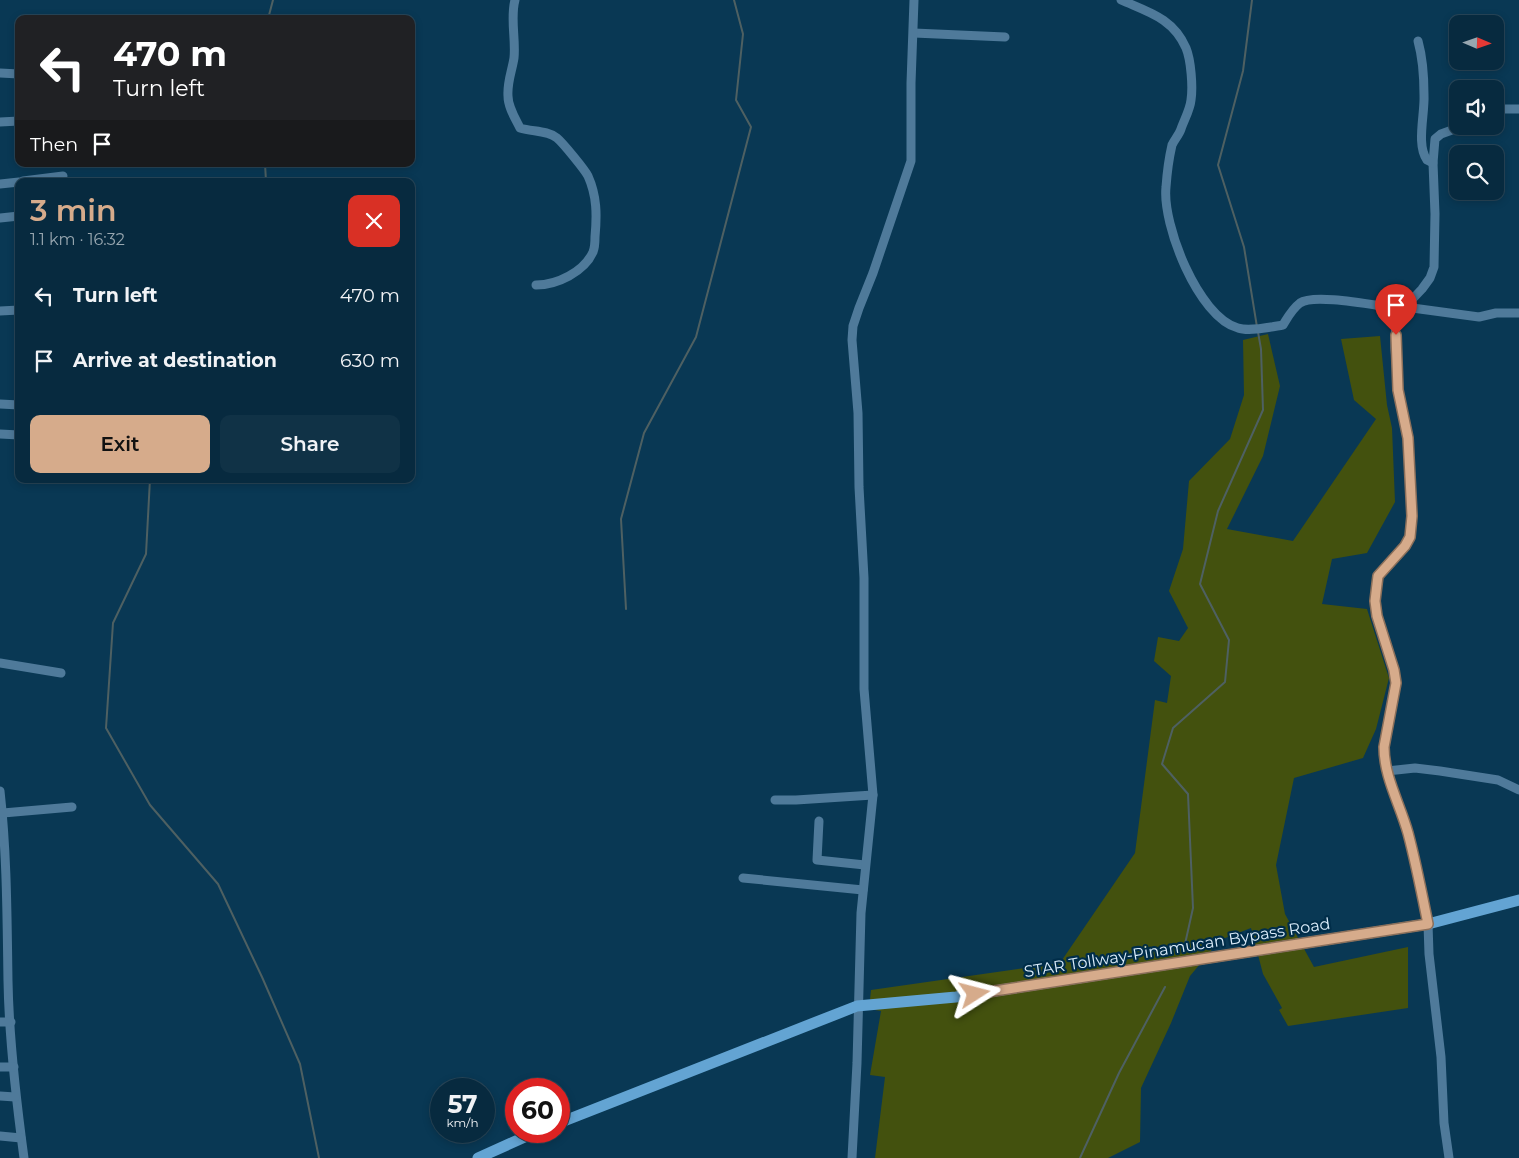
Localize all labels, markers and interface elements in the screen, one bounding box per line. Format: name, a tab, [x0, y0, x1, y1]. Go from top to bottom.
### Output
north arrow	[1449, 15, 1504, 70]
map controls	[1449, 15, 1504, 200]
text: 470 m	[113, 32, 227, 75]
icon: left	[30, 35, 95, 100]
text: Turn left	[113, 75, 205, 102]
button: sound	[1449, 80, 1504, 135]
icon: arrive	[88, 130, 116, 158]
text: Then	[30, 133, 78, 156]
button: search	[1449, 145, 1504, 200]
text: 3 min	[30, 192, 117, 229]
button: close	[348, 195, 400, 247]
text: 1.1 km · 16:32	[30, 230, 125, 249]
icon: left	[30, 282, 58, 310]
text: Turn left	[73, 284, 158, 307]
text: 470 m	[340, 284, 400, 307]
pin	[1375, 284, 1417, 335]
icon: arrive	[1382, 291, 1410, 319]
icon: arrive	[30, 347, 58, 375]
text: Arrive at destination	[73, 349, 277, 372]
text: 630 m	[340, 349, 400, 372]
button: Exit	[30, 415, 210, 473]
button: Share	[220, 415, 400, 473]
street label: STAR Tollway-Pinamucan Bypass Road	[1023, 914, 1332, 981]
position arrow	[948, 967, 1000, 1019]
speed limit sign: 60	[505, 1078, 570, 1143]
text: 57	[447, 1089, 478, 1119]
text: km/h	[446, 1115, 479, 1130]

